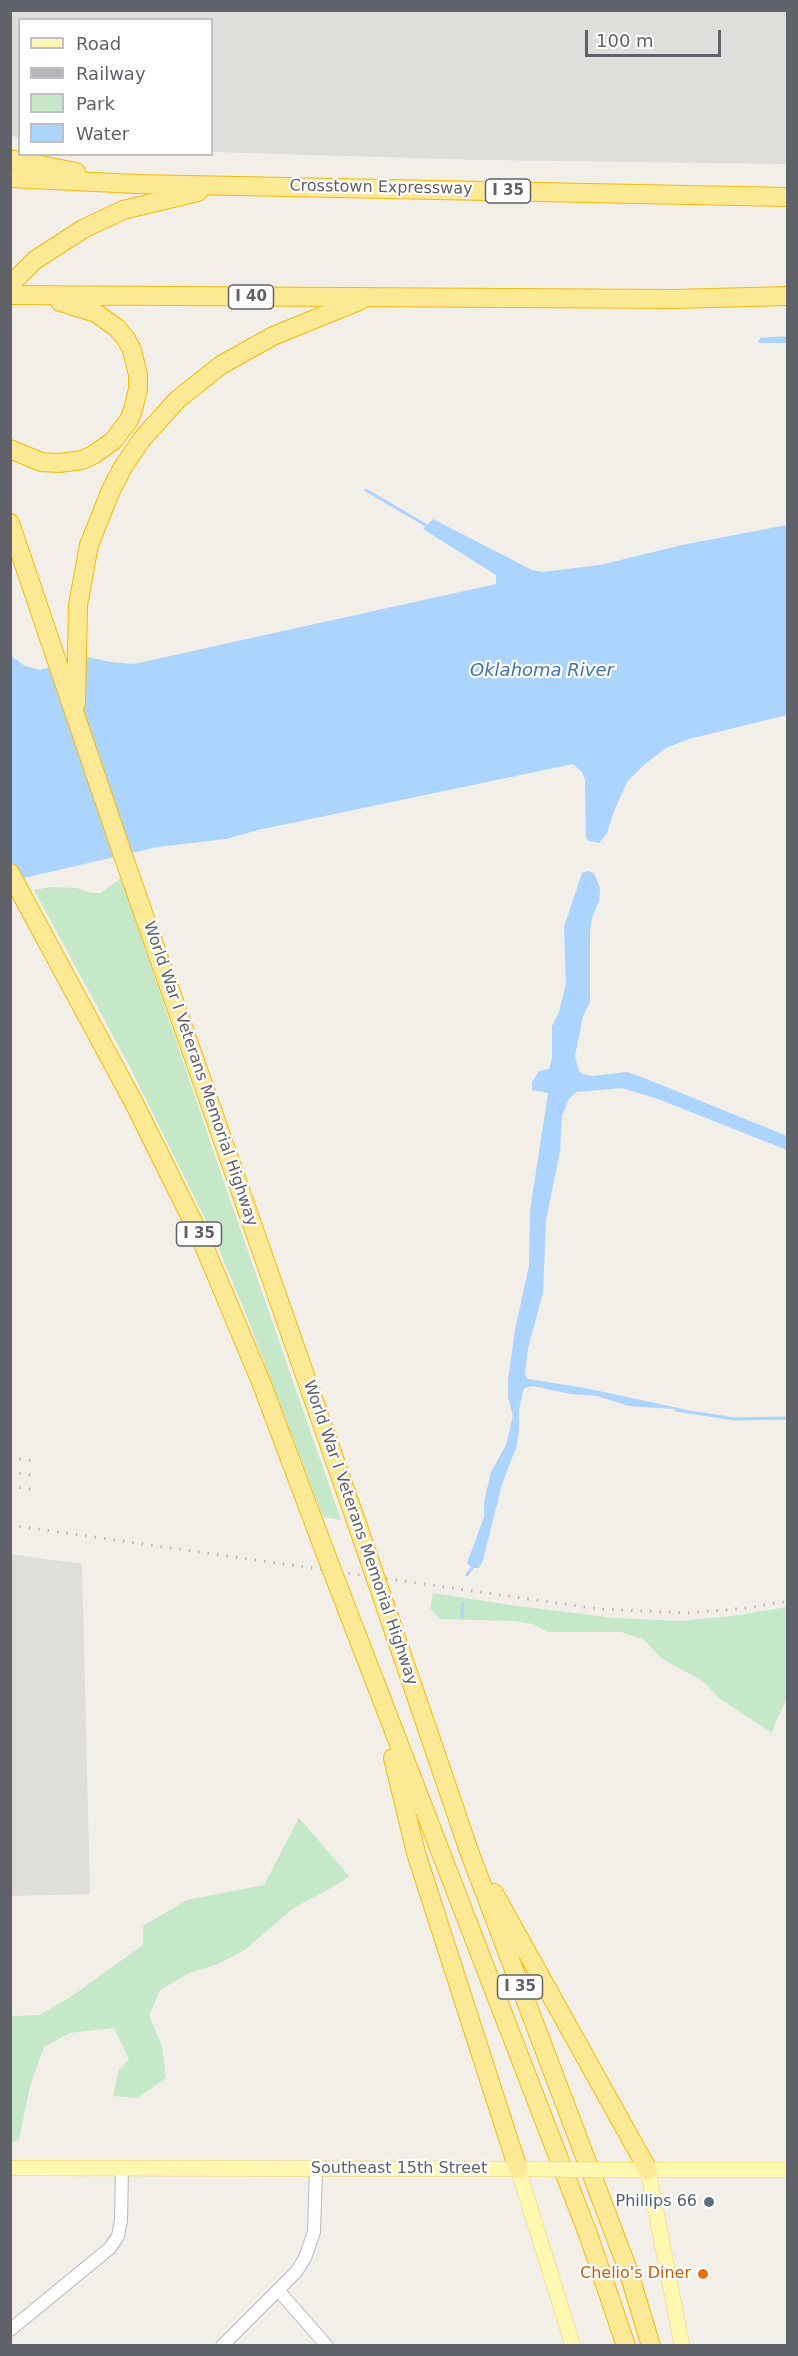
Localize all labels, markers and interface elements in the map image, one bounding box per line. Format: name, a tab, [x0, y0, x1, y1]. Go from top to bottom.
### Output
legend	[18, 18, 213, 156]
scale bar	[588, 18, 724, 56]
text: 100 m	[596, 30, 654, 51]
text: Road	[76, 33, 121, 54]
text: Railway	[76, 63, 146, 84]
text: Park	[76, 93, 115, 114]
text: Water	[76, 123, 129, 144]
street label: Crosstown Expressway	[289, 177, 473, 199]
road number: I 35	[486, 179, 530, 203]
road number: I 40	[228, 285, 274, 309]
water label: Oklahoma River	[470, 660, 614, 682]
street label: World War I Veterans Memorial Highway	[139, 919, 261, 1229]
road number: I 35	[176, 1222, 222, 1246]
street label: World War I Veterans Memorial Highway	[299, 1378, 421, 1688]
road number: I 35	[498, 1975, 542, 1999]
street label: Southeast 15th Street	[311, 2159, 487, 2179]
place label: Phillips 66	[615, 2192, 697, 2212]
marker: Phillips 66	[702, 2195, 716, 2209]
place label: Chelio's Diner	[580, 2264, 691, 2284]
marker: Chelio's Diner	[696, 2267, 710, 2281]

